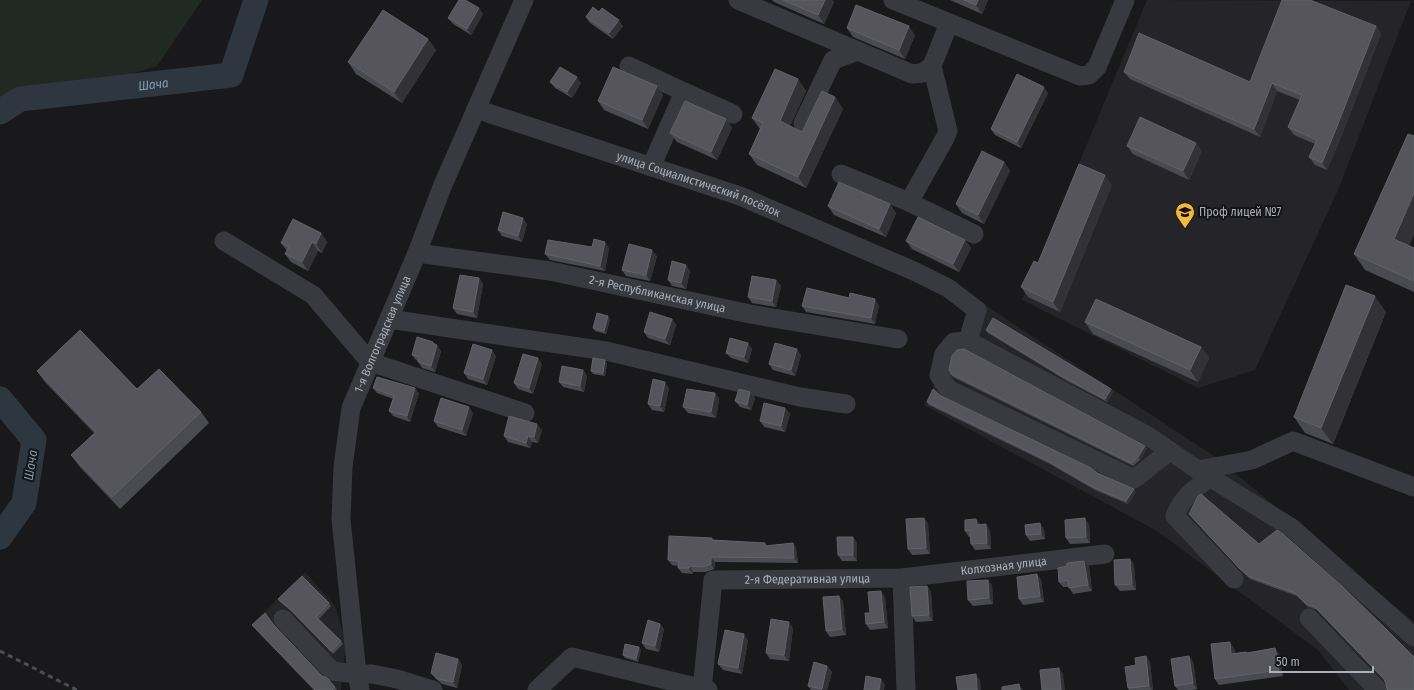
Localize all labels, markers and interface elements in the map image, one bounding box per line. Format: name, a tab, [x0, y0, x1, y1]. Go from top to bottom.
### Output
water label: Шача	[137, 75, 170, 94]
street label: улица Социалистический посёлок	[615, 149, 783, 220]
school or university icon: Проф лицей №7	[1174, 201, 1196, 229]
place label: Проф лицей №7	[1199, 205, 1282, 219]
street label: 1-я Волгоградская улица	[351, 273, 414, 395]
street label: 2-я Республиканская улица	[588, 273, 727, 316]
water label: Шача	[21, 449, 40, 481]
street label: Колхозная улица	[960, 554, 1048, 578]
street label: 2-я Федеративная улица	[745, 571, 870, 587]
scale bar	[1270, 648, 1373, 674]
text: 50 m	[1276, 655, 1300, 669]

